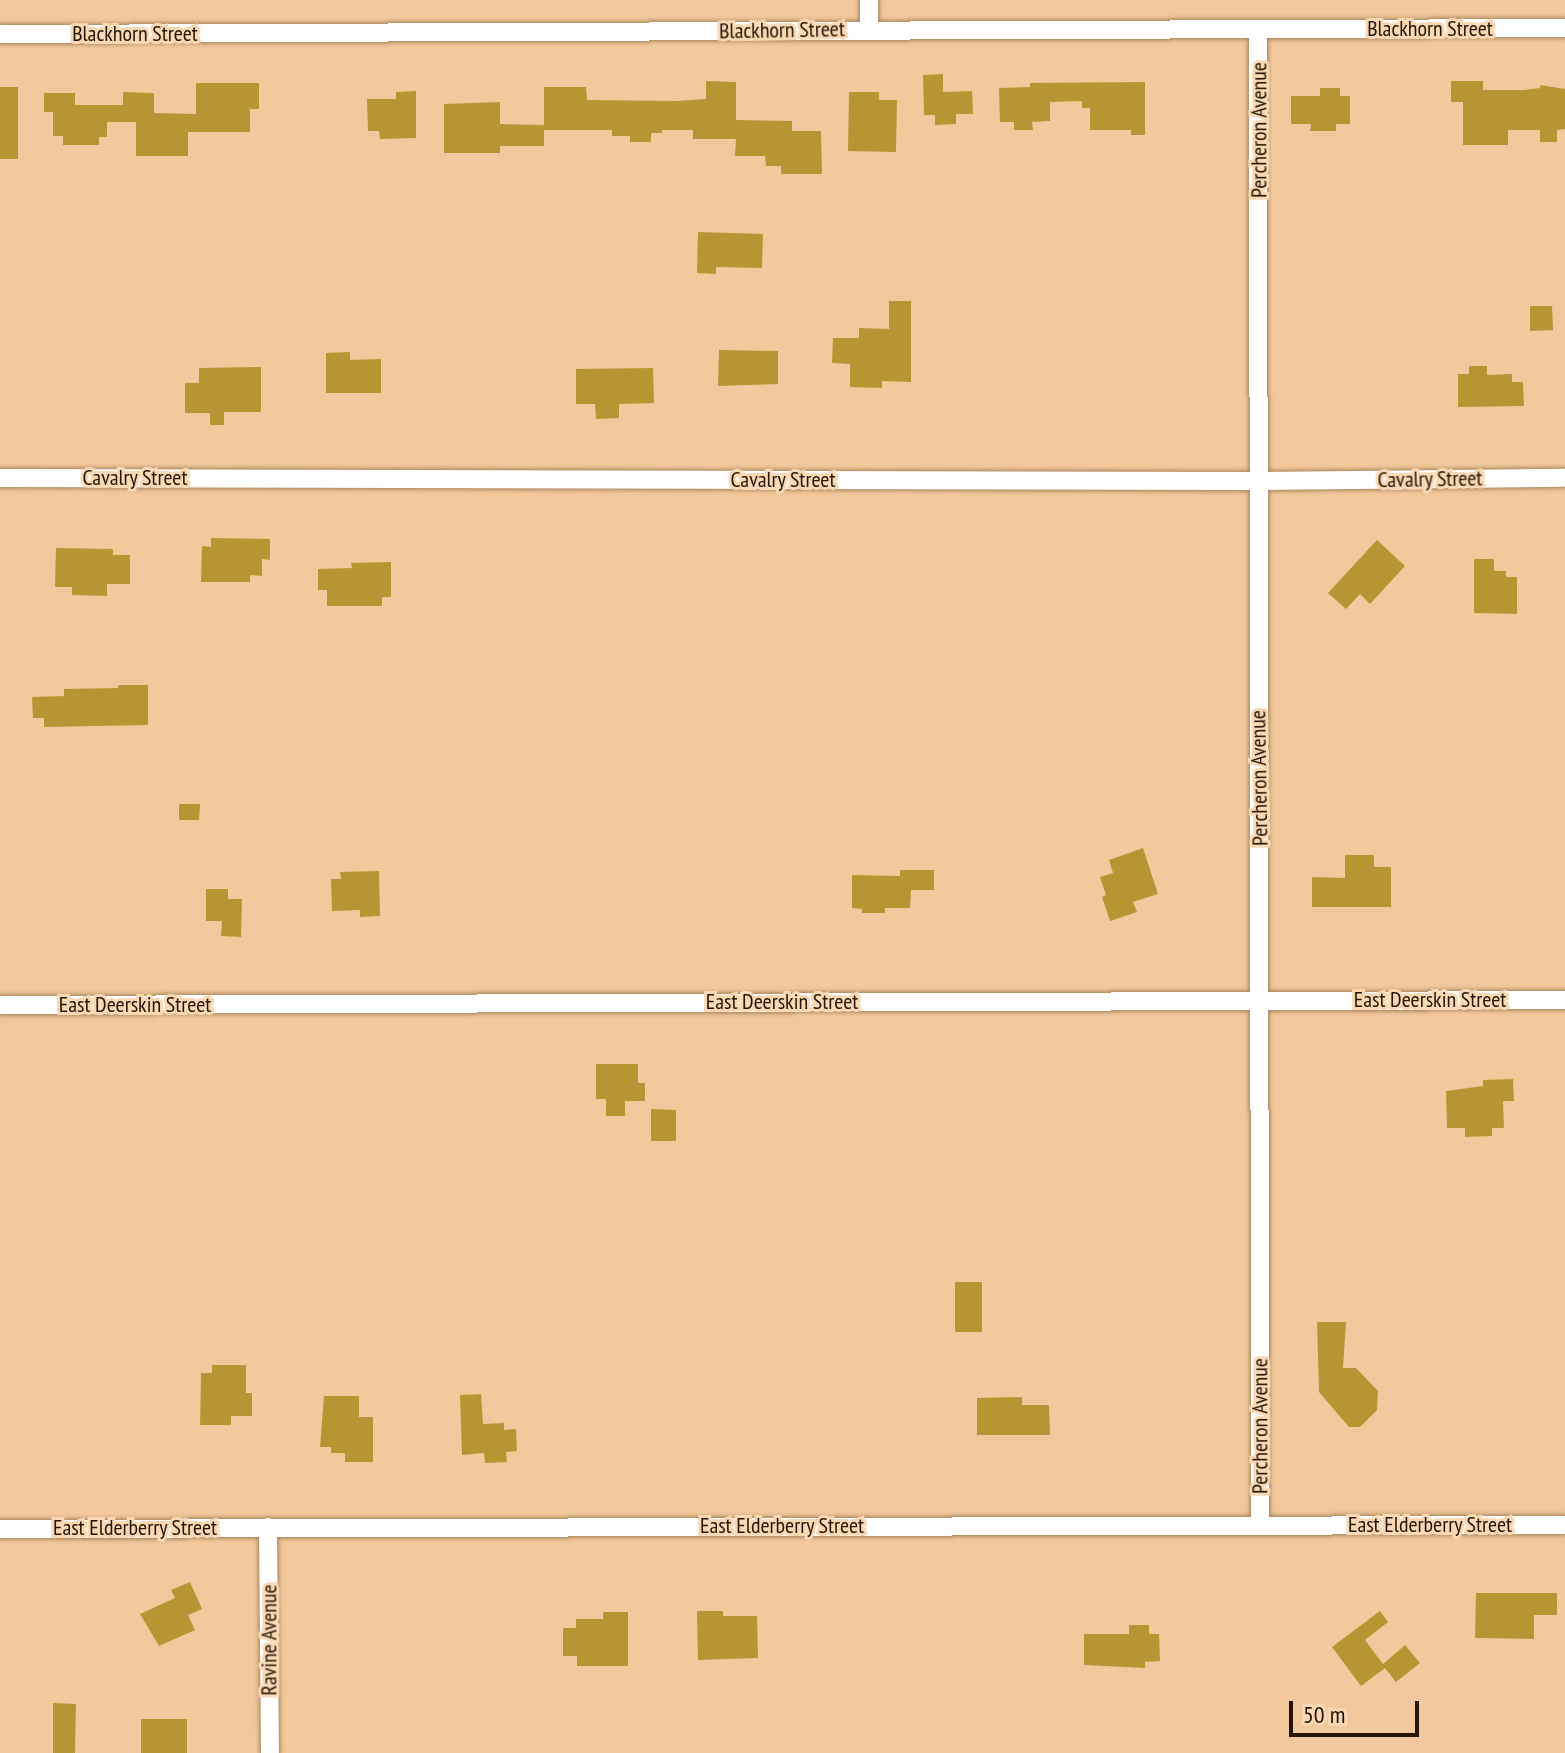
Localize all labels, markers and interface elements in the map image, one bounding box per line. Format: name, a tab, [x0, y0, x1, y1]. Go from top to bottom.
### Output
street label: Blackhorn Street	[719, 16, 845, 44]
street label: Blackhorn Street	[1367, 16, 1493, 42]
street label: Blackhorn Street	[72, 21, 198, 47]
street label: Percheron Avenue	[1246, 62, 1272, 198]
street label: Cavalry Street	[82, 465, 188, 491]
street label: Cavalry Street	[1377, 465, 1483, 493]
street label: Cavalry Street	[730, 467, 836, 493]
street label: Percheron Avenue	[1245, 710, 1273, 846]
street label: East Deerskin Street	[1354, 987, 1506, 1013]
street label: East Deerskin Street	[706, 989, 858, 1015]
street label: East Deerskin Street	[59, 992, 211, 1018]
street label: Percheron Avenue	[1247, 1358, 1273, 1494]
street label: East Elderberry Street	[1348, 1512, 1512, 1538]
street label: East Elderberry Street	[700, 1513, 864, 1539]
street label: East Elderberry Street	[53, 1515, 217, 1541]
street label: Ravine Avenue	[256, 1584, 282, 1696]
scale bar	[1293, 1685, 1423, 1735]
text: 50 m	[1303, 1699, 1345, 1730]

